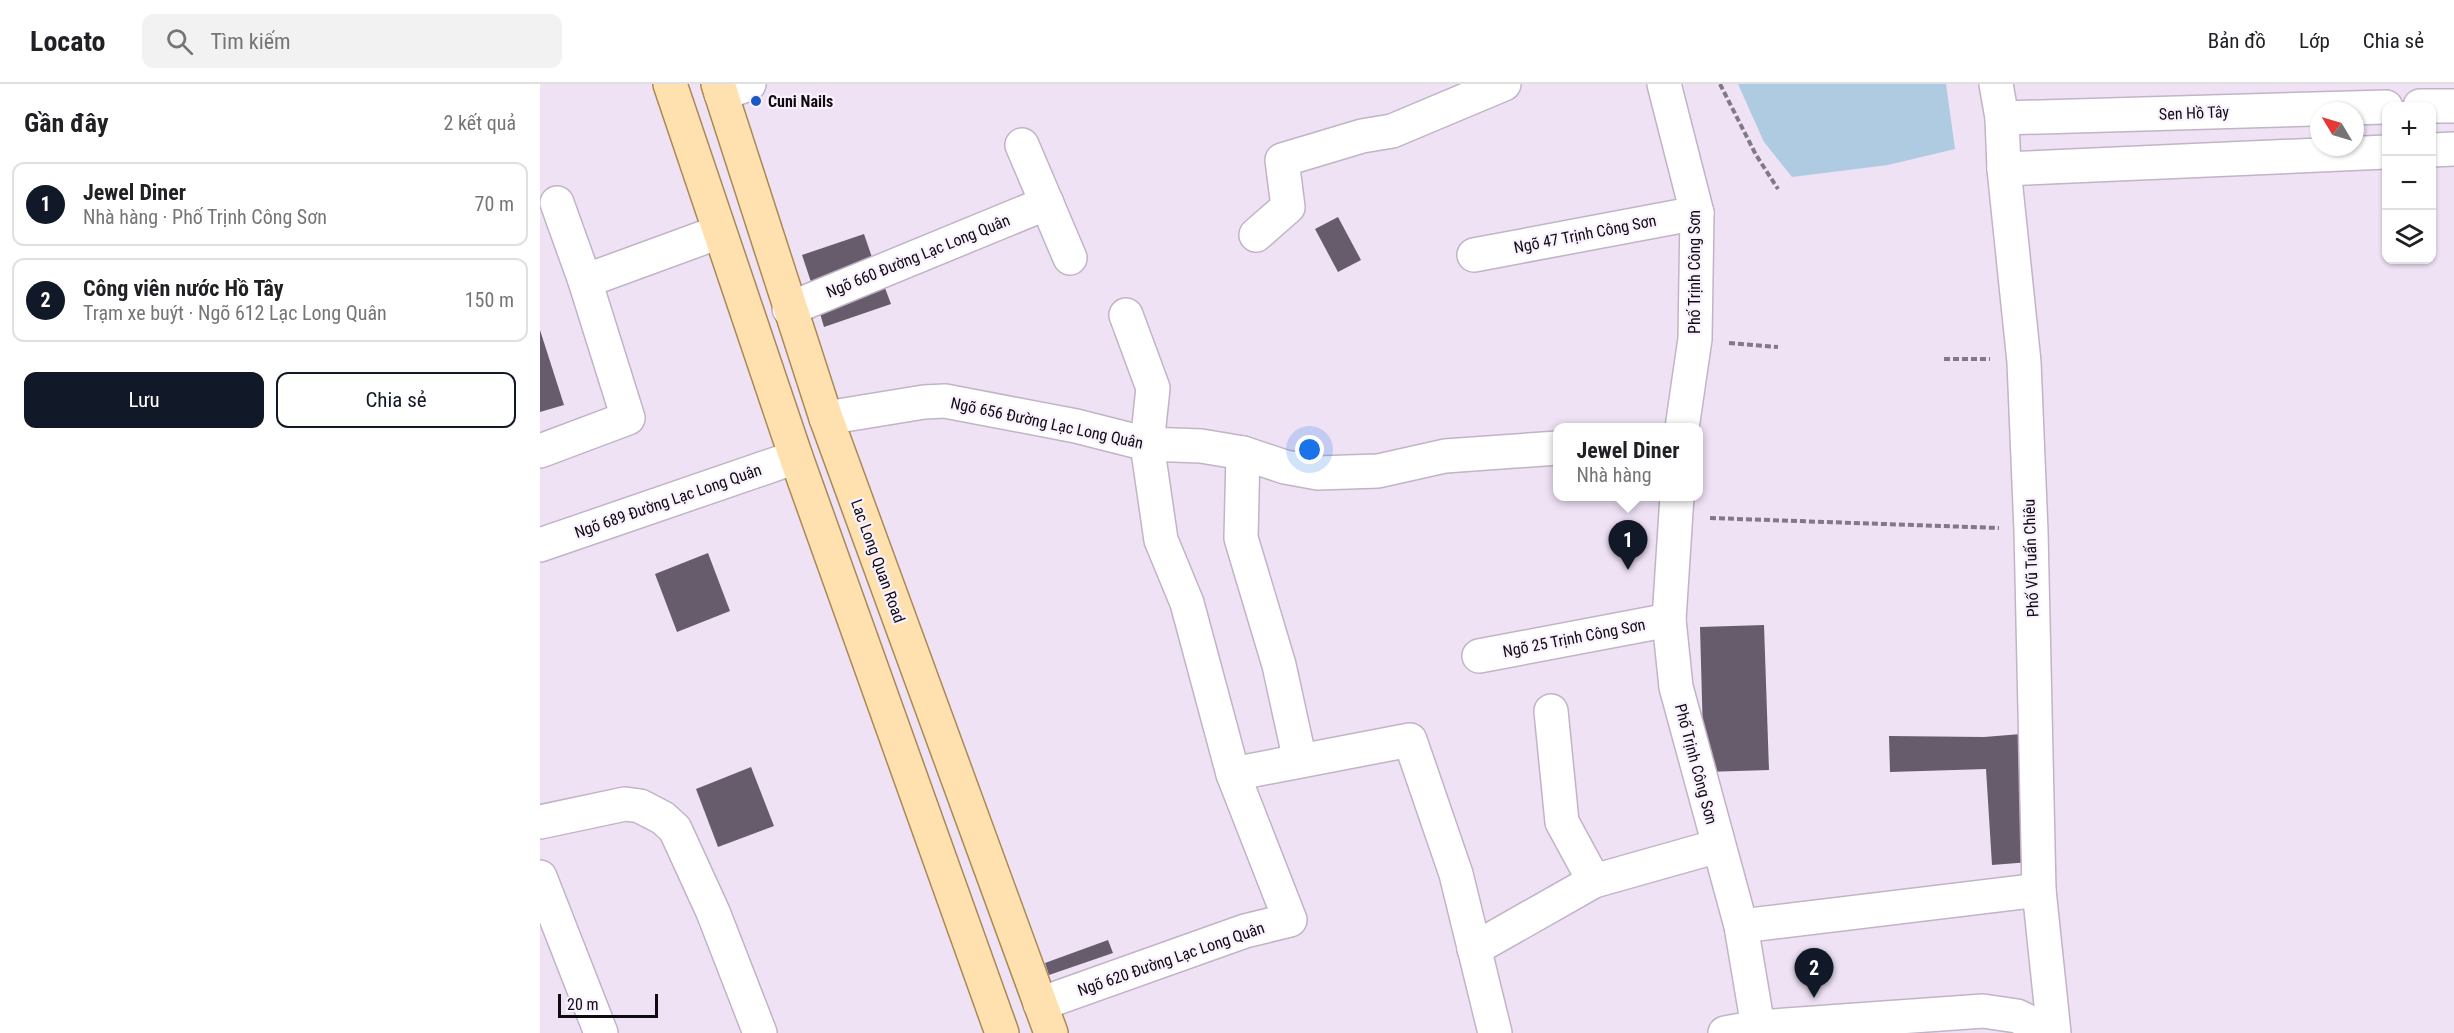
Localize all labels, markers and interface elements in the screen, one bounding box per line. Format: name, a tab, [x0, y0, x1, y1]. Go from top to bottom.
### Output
search box	[142, 14, 562, 68]
text: Locato	[30, 25, 106, 58]
icon: search	[163, 25, 196, 58]
text: Tìm kiếm	[211, 29, 291, 54]
text: Bản đồ	[2208, 29, 2266, 53]
text: Lớp	[2299, 29, 2330, 53]
text: Chia sẻ	[2363, 29, 2424, 53]
place label: Cuni Nails	[768, 92, 833, 111]
marker: Cuni Nails	[749, 94, 763, 108]
street label: Sen Hồ Tây	[2159, 102, 2230, 124]
north arrow	[2310, 102, 2364, 156]
map controls	[2382, 102, 2436, 264]
button: +	[2382, 102, 2436, 156]
text: Gần đây	[24, 108, 109, 138]
text: 2 kết quả	[444, 111, 516, 135]
button: −	[2382, 156, 2436, 210]
text: Jewel Diner	[83, 180, 186, 205]
text: 1	[40, 192, 51, 216]
text: 70 m	[475, 192, 514, 216]
text: Nhà hàng · Phố Trịnh Công Sơn	[83, 205, 327, 229]
street label: Ngõ 660 Đường Lạc Long Quân	[823, 210, 1013, 302]
street label: Phố Trịnh Công Sơn	[1685, 210, 1704, 334]
button: layers	[2382, 210, 2436, 264]
street label: Ngõ 47 Trịnh Công Sơn	[1512, 211, 1658, 257]
text: Công viên nước Hồ Tây	[83, 276, 284, 301]
text: 2	[40, 288, 51, 312]
text: 150 m	[465, 288, 514, 312]
text: Trạm xe buýt · Ngõ 612 Lạc Long Quân	[83, 301, 387, 325]
button: Lưu	[24, 372, 264, 428]
button: Chia sẻ	[276, 372, 516, 428]
street label: Ngõ 656 Đường Lạc Long Quân	[949, 393, 1145, 453]
popup	[1553, 423, 1703, 501]
your location	[1295, 435, 1324, 464]
text: Jewel Diner	[1577, 438, 1680, 463]
street label: Ngõ 689 Đường Lạc Long Quân	[572, 460, 764, 542]
text: Nhà hàng	[1577, 463, 1652, 487]
street label: Lac Long Quan Road	[847, 497, 909, 625]
street label: Phố Vũ Tuấn Chiêu	[2019, 499, 2043, 617]
pin: 1	[1608, 520, 1648, 570]
street label: Ngõ 25 Trịnh Công Sơn	[1501, 615, 1647, 661]
street label: Phố Trịnh Công Sơn	[1671, 702, 1721, 826]
street label: Ngõ 620 Đường Lạc Long Quân	[1075, 918, 1267, 1000]
pin: 2	[1794, 948, 1834, 998]
scale bar	[558, 991, 658, 1018]
text: 20 m	[567, 995, 599, 1014]

